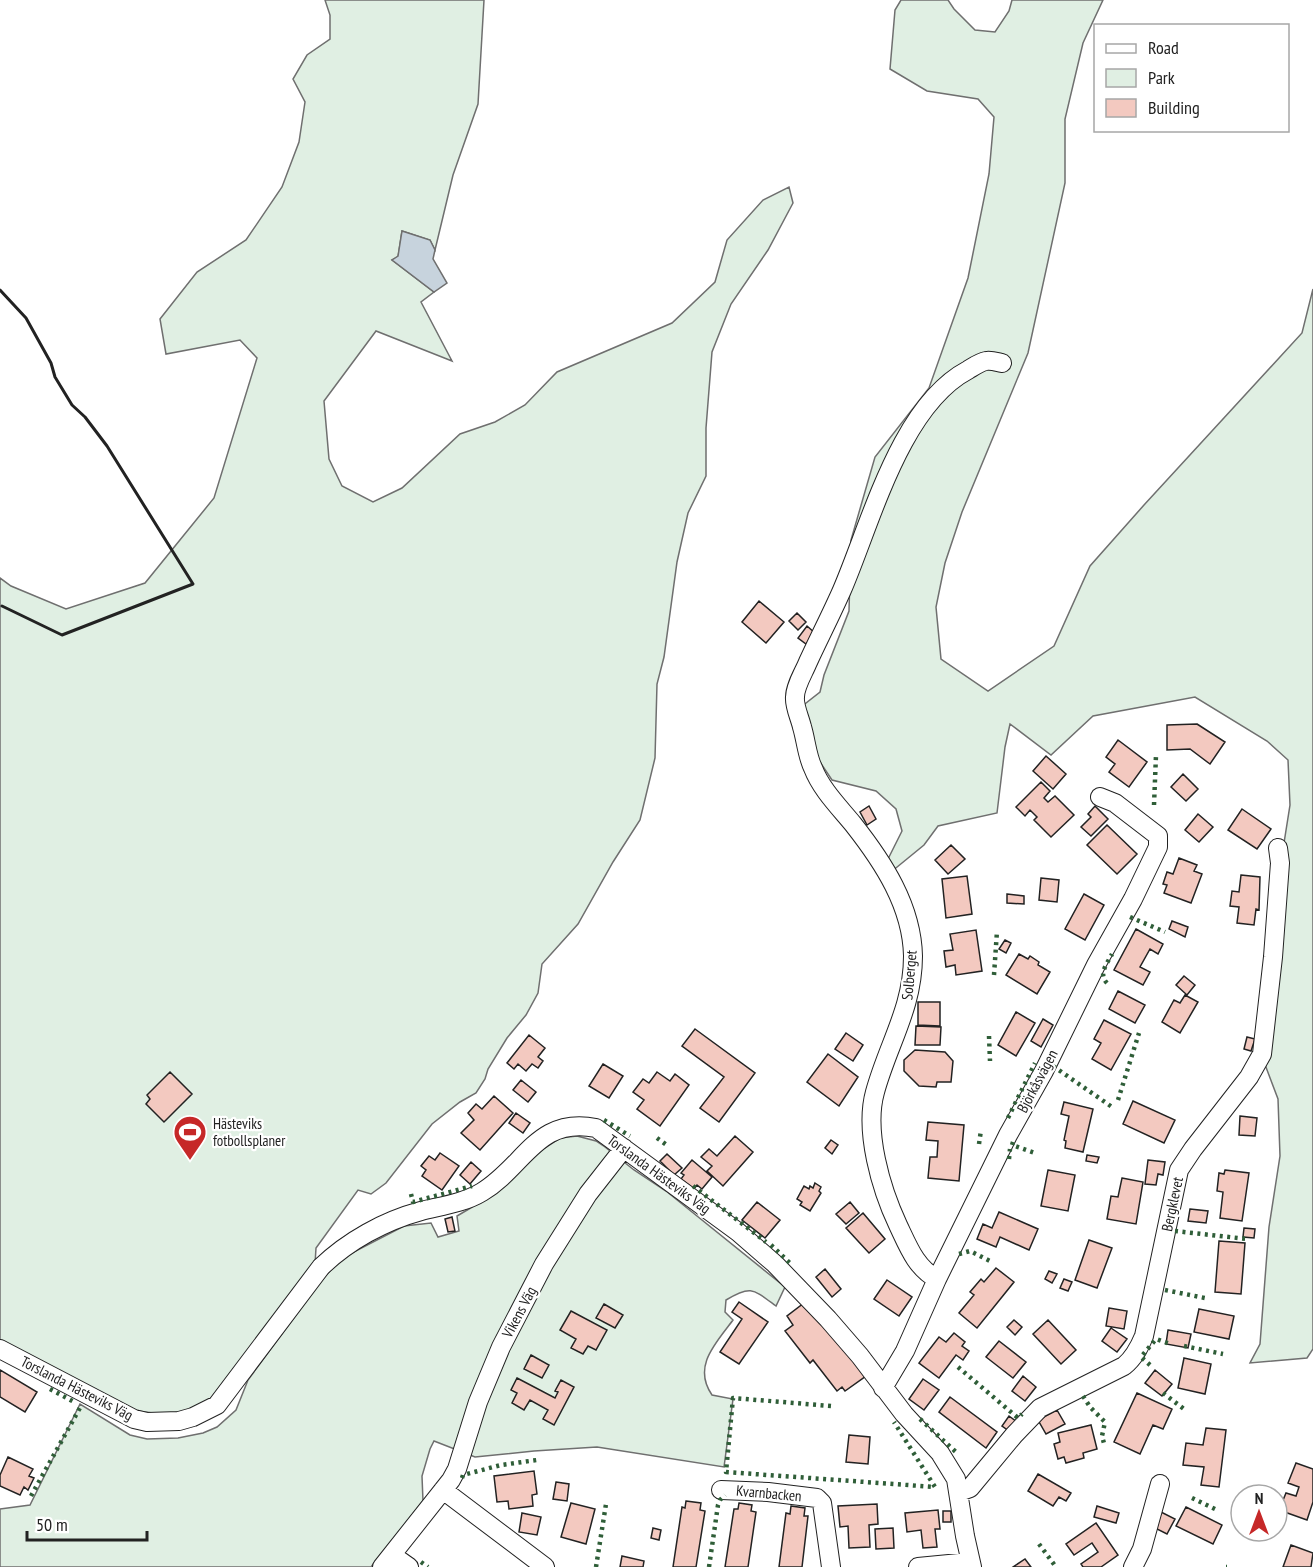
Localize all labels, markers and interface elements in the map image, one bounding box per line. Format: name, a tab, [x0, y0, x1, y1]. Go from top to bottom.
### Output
legend	[1094, 24, 1289, 132]
text: Road	[1148, 36, 1179, 59]
text: Park	[1148, 66, 1175, 89]
text: Building	[1148, 96, 1200, 119]
street label: Solberget	[897, 949, 921, 1001]
street label: Björkåsvägen	[1012, 1046, 1062, 1116]
sports icon: Hästeviks fotbollsplaner	[172, 1114, 208, 1161]
place label: Hästeviks fotbollsplaner	[213, 1114, 286, 1150]
street label: Torslanda Hästeviks Väg	[604, 1130, 714, 1218]
street label: Bergklevet	[1157, 1175, 1187, 1233]
street label: Vikens Väg	[497, 1283, 540, 1342]
street label: Torslanda Hästeviks Väg	[18, 1352, 136, 1424]
street label: Kvarnbacken	[736, 1481, 802, 1505]
north arrow	[1229, 1483, 1289, 1543]
text: N	[1255, 1488, 1263, 1508]
scale bar	[27, 1504, 147, 1542]
text: 50 m	[36, 1513, 68, 1536]

